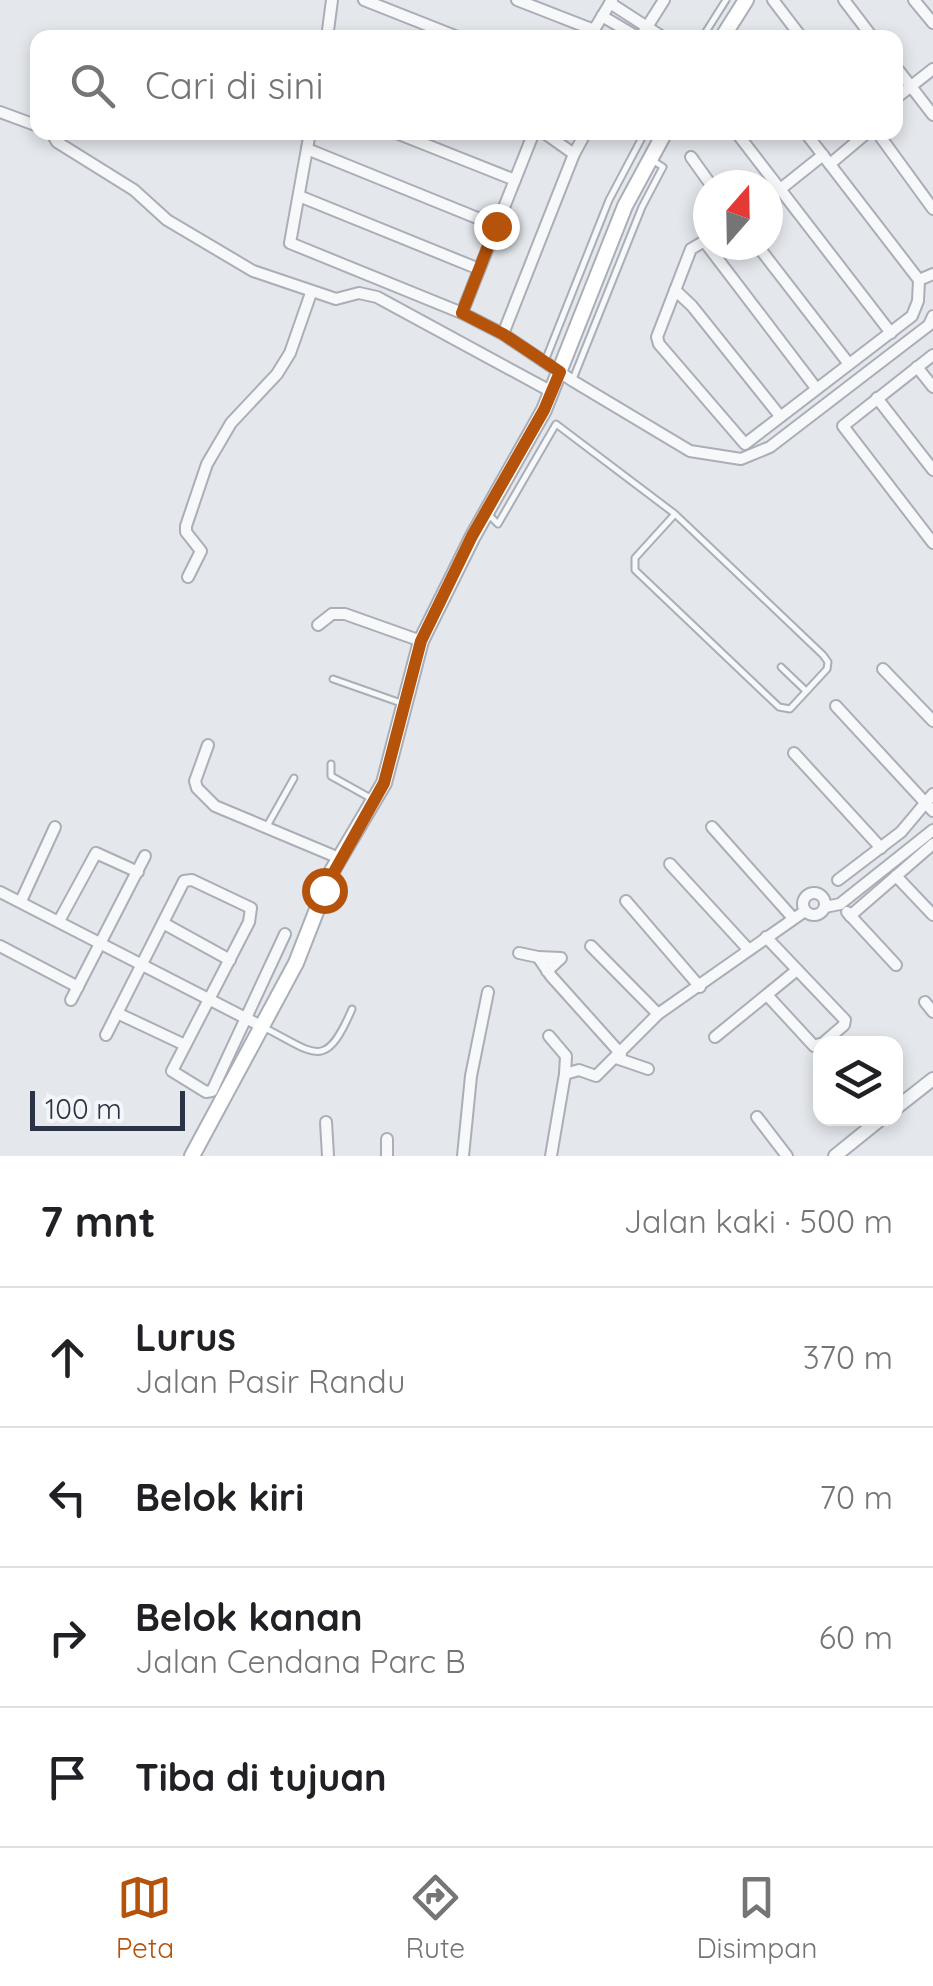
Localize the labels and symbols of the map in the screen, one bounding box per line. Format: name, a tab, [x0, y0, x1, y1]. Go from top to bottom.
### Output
north arrow	[693, 170, 783, 260]
route end	[474, 204, 520, 250]
route start	[302, 868, 348, 914]
scale bar	[30, 1086, 185, 1130]

